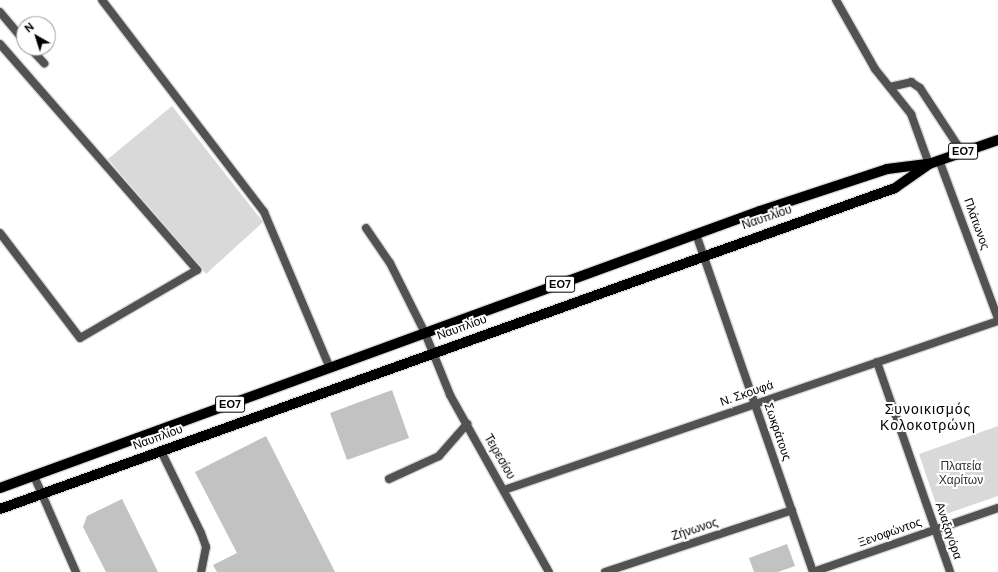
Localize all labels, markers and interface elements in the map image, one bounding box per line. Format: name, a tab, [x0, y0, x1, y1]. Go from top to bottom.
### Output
north arrow	[16, 16, 56, 56]
text: N	[22, 19, 37, 35]
road number: ΕΟ7	[948, 142, 978, 160]
street label: Πλάτωνος	[960, 196, 992, 252]
street label: Ναυπλίου	[740, 203, 794, 233]
road number: ΕΟ7	[545, 275, 575, 293]
street label: Ναυπλίου	[435, 312, 489, 344]
street label: Ν. Σκουφά	[718, 378, 776, 410]
road number: ΕΟ7	[215, 395, 245, 413]
street label: Σωκράτους	[760, 401, 794, 463]
district label: Συνοικισμός Κολοκοτρώνη	[880, 401, 976, 434]
street label: Ναυπλίου	[131, 422, 185, 454]
street label: Τειρεσίου	[480, 432, 518, 482]
park label: Πλατεία Χαρίτων	[939, 460, 983, 488]
street label: Αναξαγόρα	[932, 501, 964, 561]
street label: Ξενοφώντος	[856, 515, 924, 551]
street label: Ζήνωνος	[670, 516, 720, 544]

